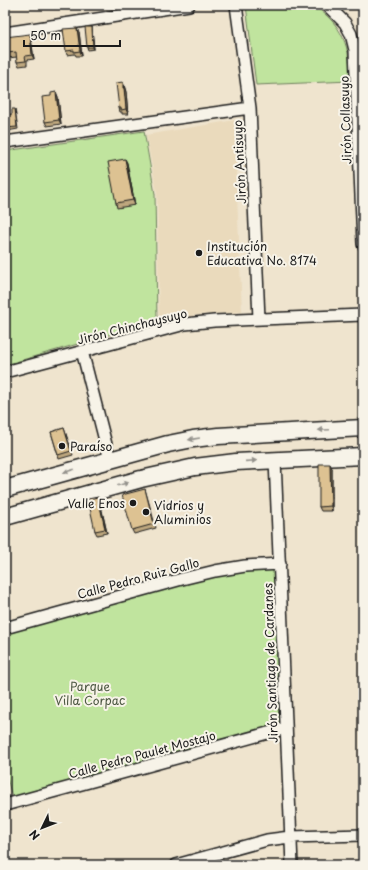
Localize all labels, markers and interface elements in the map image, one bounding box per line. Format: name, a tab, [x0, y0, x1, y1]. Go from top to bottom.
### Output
scale bar	[24, 22, 120, 48]
text: 50 m	[30, 26, 61, 44]
street label: Jirón Collasuyo	[334, 75, 356, 164]
street label: Jirón Antisuyo	[228, 119, 250, 205]
place label: Institución Educativa No. 8174	[207, 237, 317, 269]
marker: Institución Educativa No. 8174	[194, 248, 204, 258]
street label: Jirón Chinchaysuyo	[75, 304, 189, 348]
one-way arrow	[317, 427, 330, 433]
one-way arrow	[188, 436, 201, 442]
place label: Paraíso	[70, 437, 113, 455]
marker: Paraíso	[57, 441, 67, 451]
one-way arrow	[245, 458, 257, 465]
one-way arrow	[62, 469, 75, 475]
one-way arrow	[118, 481, 130, 487]
place label: Valle Enos	[67, 494, 126, 512]
place label: Vidrios y Aluminios	[154, 496, 212, 528]
marker: Valle Enos	[128, 498, 138, 508]
marker: Vidrios y Aluminios	[141, 507, 151, 517]
street label: Calle Pedro Ruiz Gallo	[75, 553, 201, 603]
street label: Jirón Santiago de Cardanes	[258, 582, 282, 743]
park label: Parque Villa Corpac	[55, 677, 125, 709]
street label: Calle Pedro Paulet Mostajo	[66, 726, 218, 782]
north arrow	[22, 808, 62, 848]
text: N	[25, 826, 44, 844]

